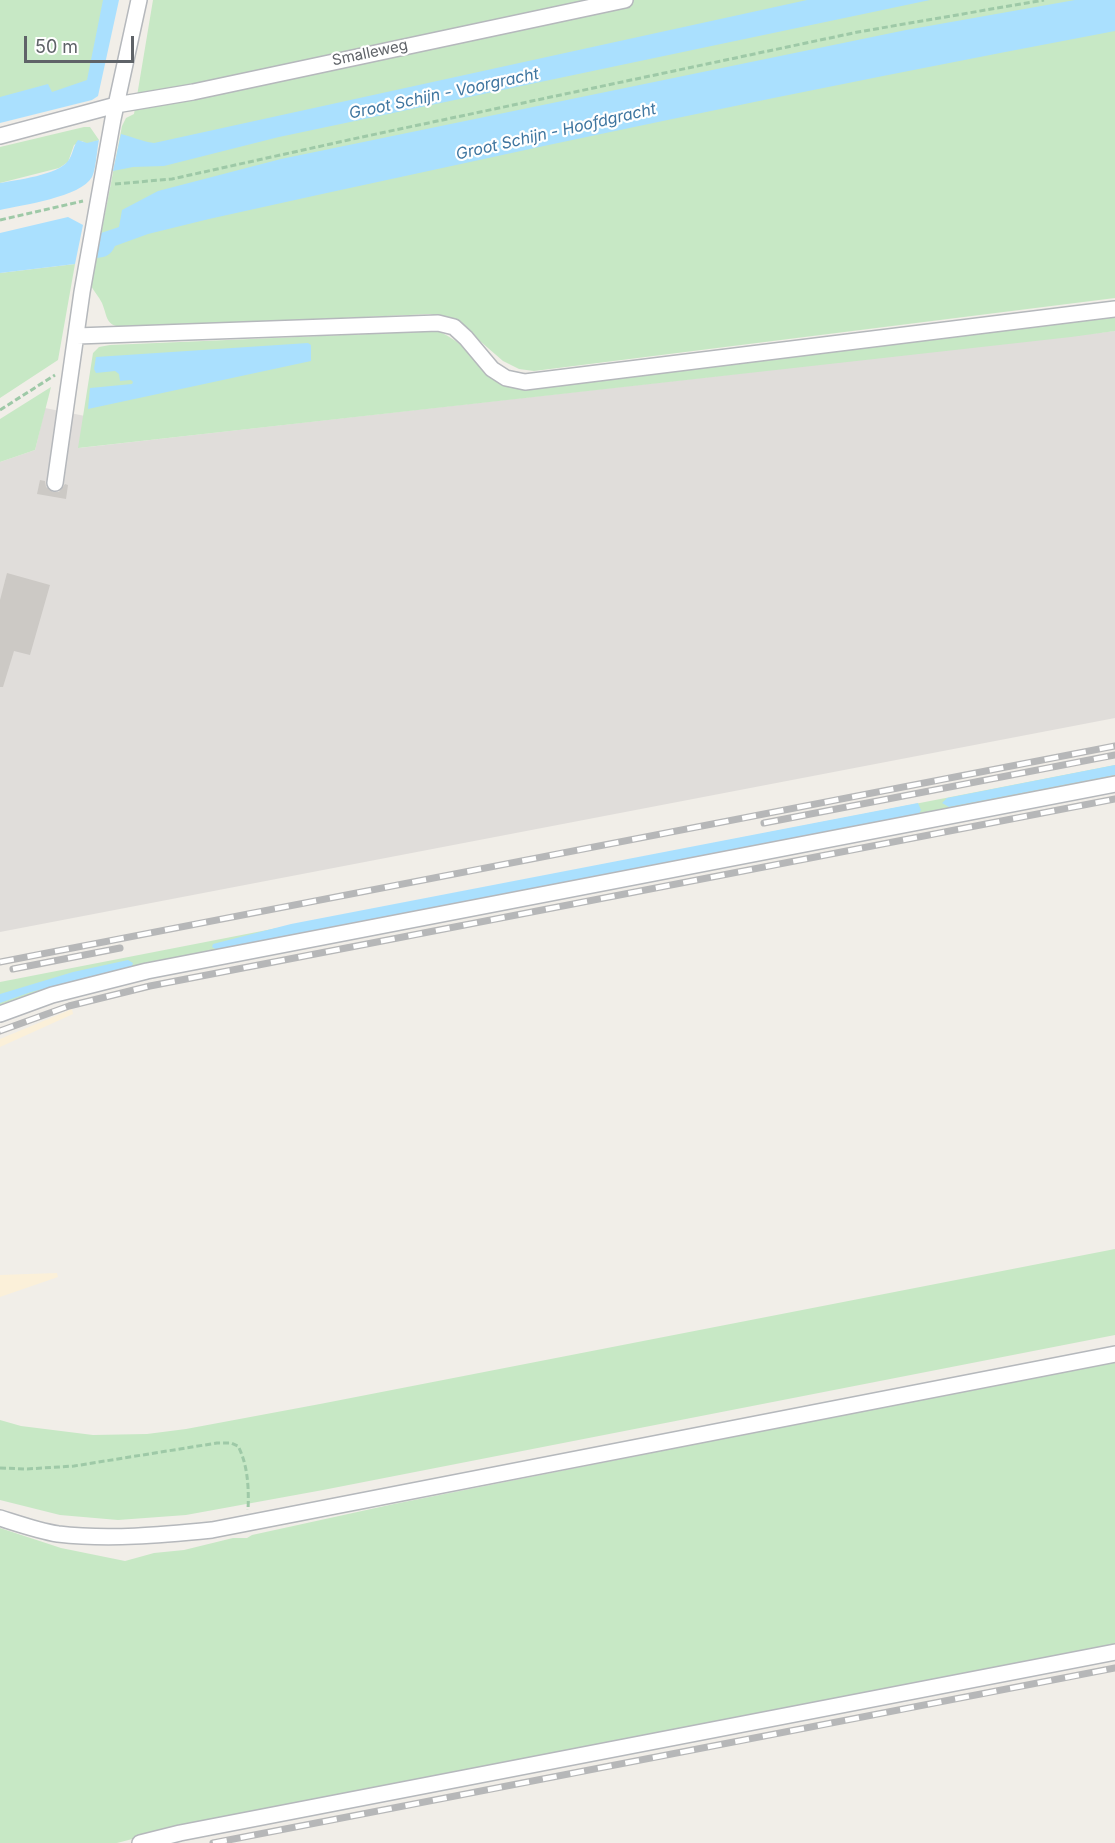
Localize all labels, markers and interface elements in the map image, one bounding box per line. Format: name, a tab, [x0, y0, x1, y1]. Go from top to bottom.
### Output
scale bar	[27, 24, 136, 62]
text: 50 m	[35, 36, 78, 57]
street label: Smalleweg	[331, 36, 409, 70]
water label: Groot Schijn - Voorgracht	[347, 64, 541, 124]
water label: Groot Schijn - Hoofdgracht	[454, 100, 658, 164]

